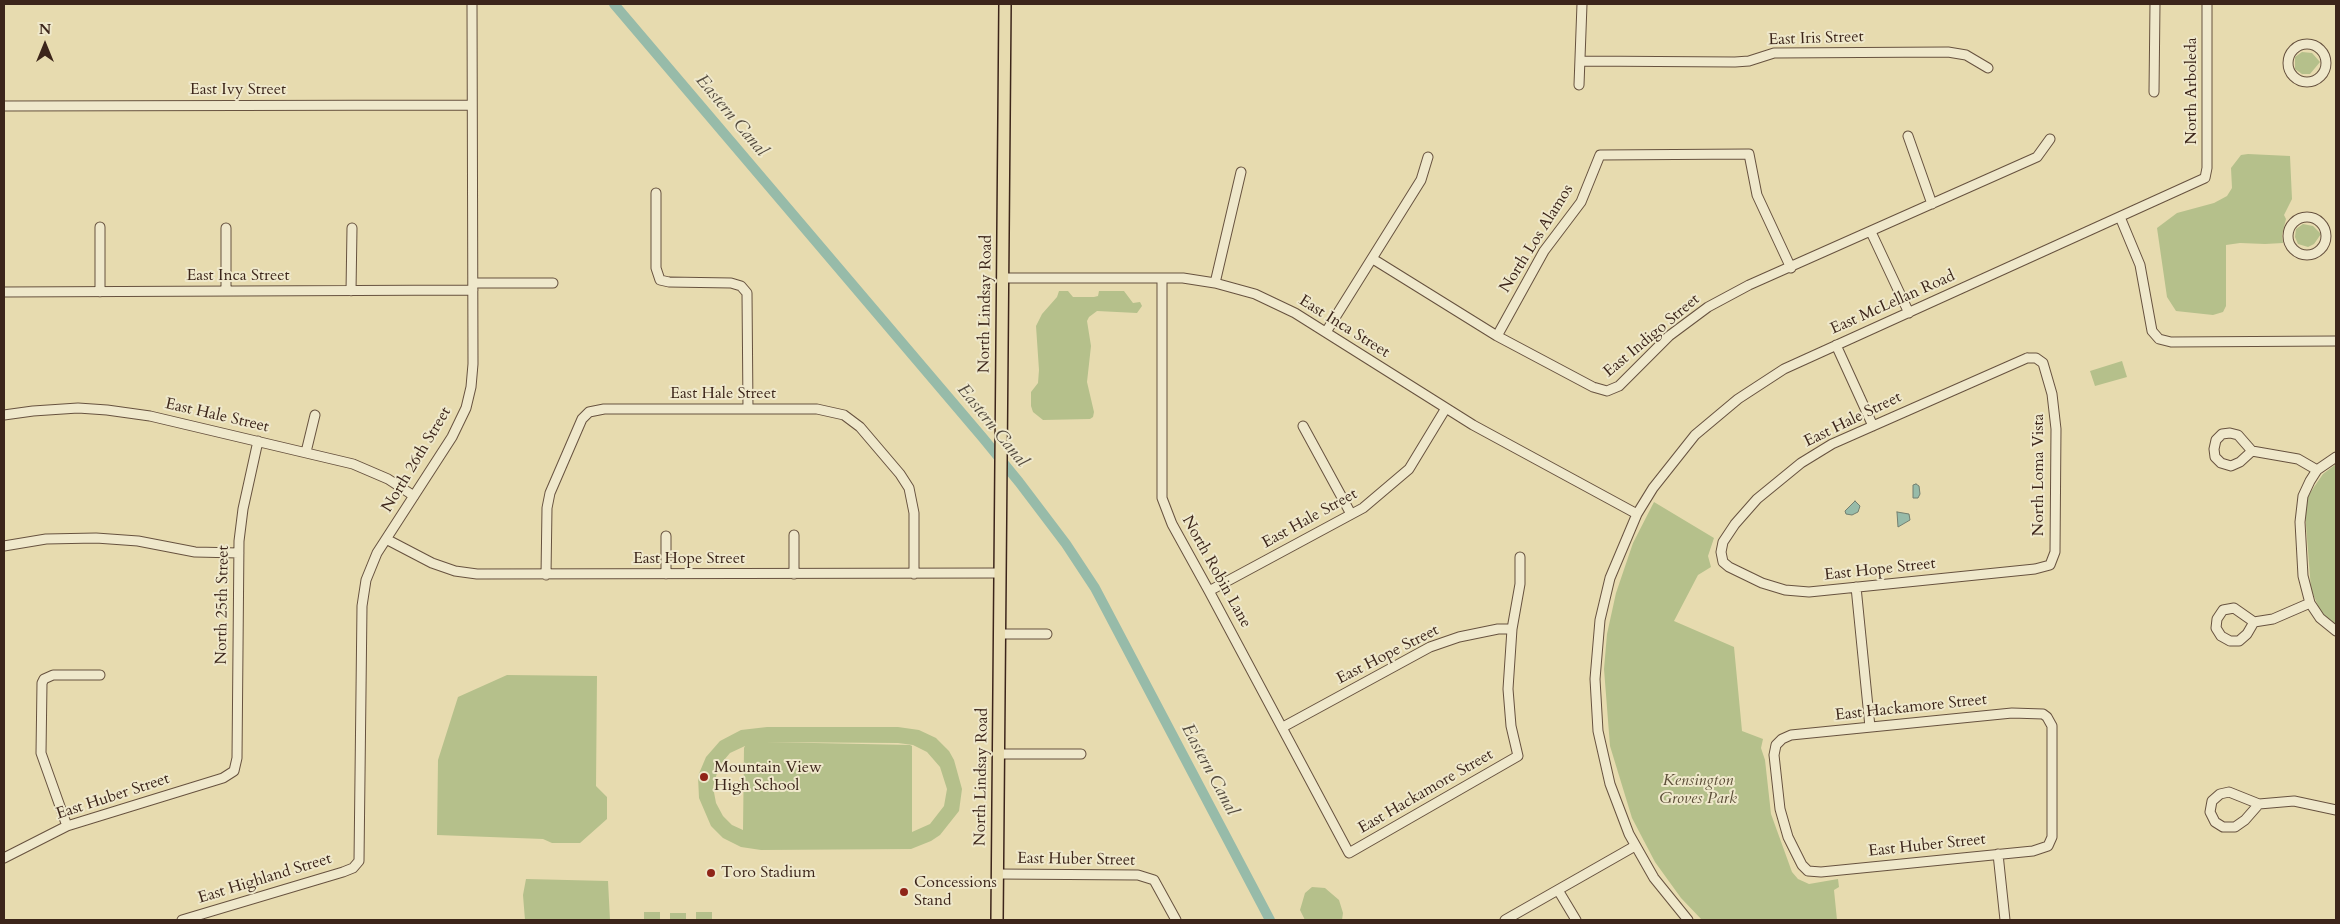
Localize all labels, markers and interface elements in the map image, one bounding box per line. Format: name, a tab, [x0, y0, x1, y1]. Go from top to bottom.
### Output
north arrow	[20, 20, 70, 70]
text: N	[39, 20, 51, 39]
street label: East Iris Street	[1768, 28, 1864, 50]
street label: North Arboleda	[2182, 37, 2202, 145]
water label: Eastern Canal	[690, 71, 772, 161]
street label: East Ivy Street	[190, 80, 286, 100]
street label: North Los Alamos	[1496, 181, 1578, 297]
street label: North Lindsay Road	[975, 235, 997, 373]
street label: East Inca Street	[186, 266, 290, 286]
street label: East McLellan Road	[1828, 267, 1958, 339]
street label: East Indigo Street	[1600, 290, 1704, 382]
street label: East Inca Street	[1295, 292, 1393, 362]
water label: Eastern Canal	[952, 380, 1032, 472]
street label: East Hale Street	[670, 384, 776, 404]
street label: East Hale Street	[1801, 388, 1905, 452]
street label: East Hale Street	[163, 395, 271, 437]
street label: North 26th Street	[378, 404, 456, 516]
street label: North Loma Vista	[2029, 414, 2049, 536]
street label: East Hale Street	[1259, 485, 1361, 553]
street label: North Robin Lane	[1177, 512, 1255, 632]
street label: North 25th Street	[212, 545, 234, 665]
street label: East Hope Street	[633, 549, 745, 569]
street label: East Hope Street	[1823, 555, 1937, 585]
street label: East Hope Street	[1334, 621, 1442, 689]
street label: East Hackamore Street	[1834, 690, 1988, 726]
street label: North Lindsay Road	[971, 708, 993, 846]
water label: Eastern Canal	[1176, 721, 1242, 819]
street label: East Hackamore Street	[1355, 746, 1497, 838]
place label: Mountain View High School	[714, 758, 822, 796]
street label: East Huber Street	[54, 770, 172, 824]
marker: Mountain View High School	[698, 771, 710, 783]
park label: Kensington Groves Park	[1659, 771, 1737, 809]
street label: East Huber Street	[1867, 830, 1987, 862]
street label: East Huber Street	[1017, 849, 1135, 871]
street label: East Highland Street	[196, 850, 334, 908]
place label: Toro Stadium	[721, 863, 815, 883]
marker: Toro Stadium	[705, 867, 717, 879]
place label: Concessions Stand	[914, 873, 997, 911]
marker: Concessions Stand	[898, 886, 910, 898]

